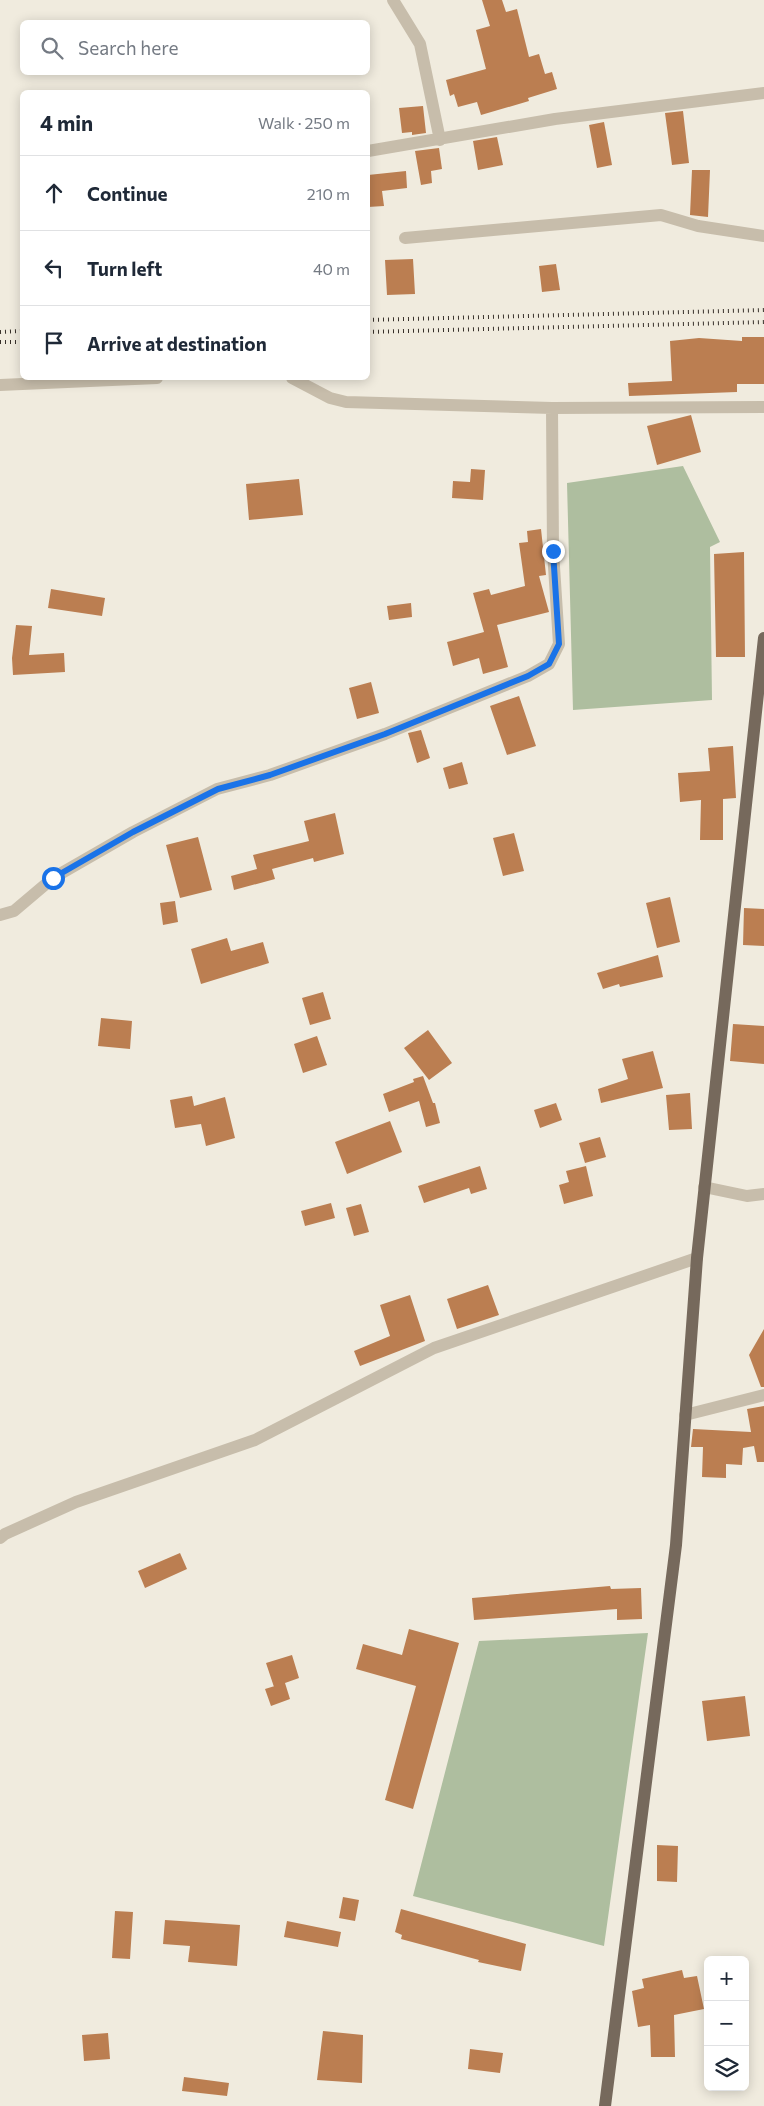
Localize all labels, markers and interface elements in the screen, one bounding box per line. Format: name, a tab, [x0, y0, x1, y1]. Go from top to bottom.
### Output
search box	[20, 20, 370, 75]
icon: search	[38, 34, 66, 62]
text: Search here	[78, 36, 178, 59]
text: 4 min	[40, 110, 93, 135]
text: Walk · 250 m	[258, 113, 350, 132]
icon: ahead	[40, 179, 68, 207]
text: Continue	[87, 182, 167, 205]
text: 210 m	[307, 184, 350, 203]
icon: left	[40, 254, 68, 282]
text: Turn left	[87, 257, 162, 280]
text: 40 m	[313, 259, 350, 278]
icon: arrive	[40, 329, 68, 357]
text: Arrive at destination	[87, 332, 267, 355]
route end	[542, 540, 565, 563]
route start	[42, 867, 65, 890]
map controls	[704, 1956, 749, 2091]
button: +	[704, 1956, 749, 2001]
button: −	[704, 2001, 749, 2046]
button: layers	[704, 2046, 749, 2091]

